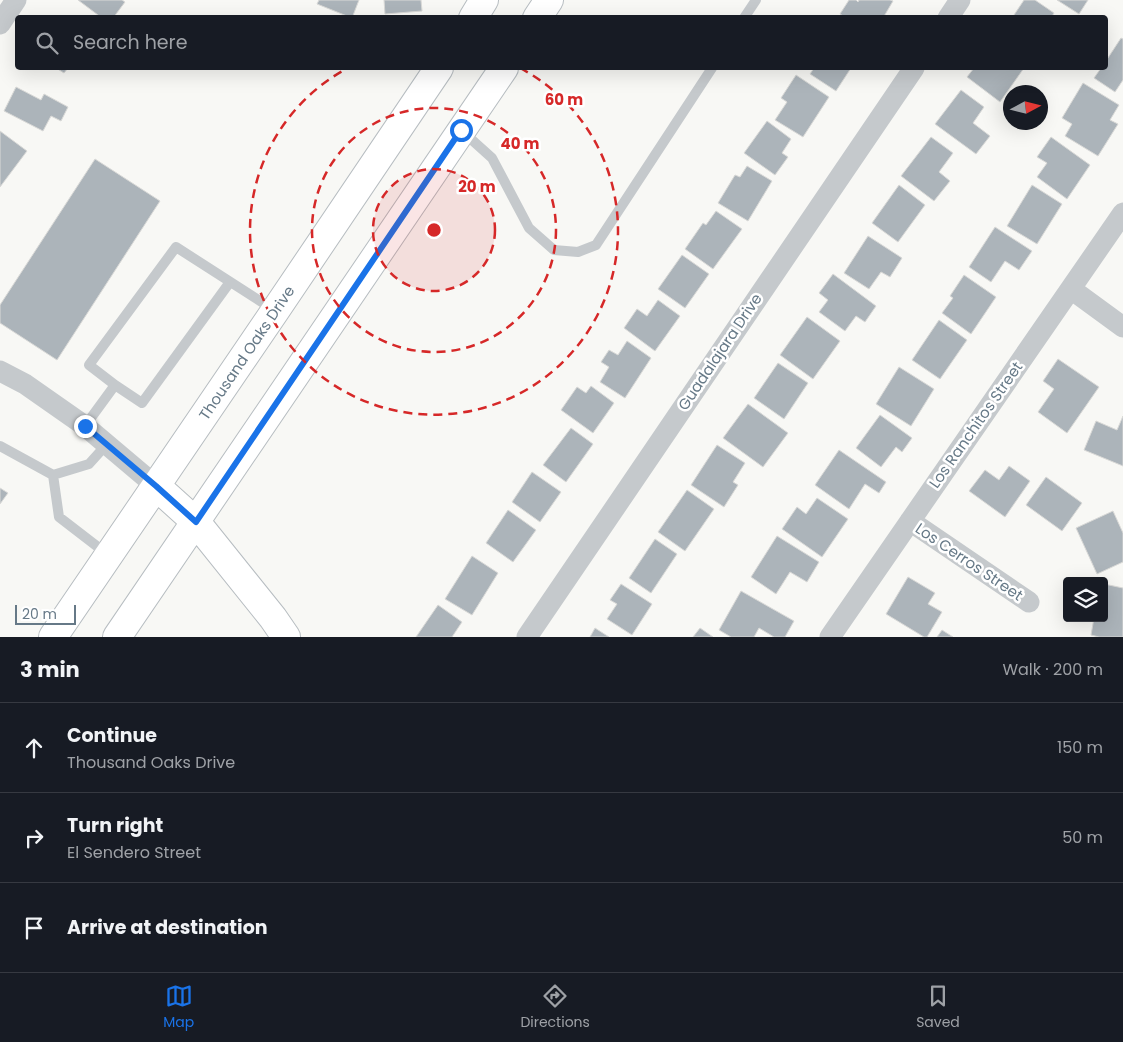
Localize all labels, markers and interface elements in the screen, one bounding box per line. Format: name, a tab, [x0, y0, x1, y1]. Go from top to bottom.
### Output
search box	[15, 15, 1108, 70]
icon: search	[33, 29, 61, 57]
text: Search here	[73, 29, 187, 56]
north arrow	[1003, 85, 1048, 130]
text: 60 m	[545, 89, 583, 110]
route start	[450, 119, 473, 142]
text: 40 m	[500, 133, 540, 154]
text: 20 m	[458, 176, 496, 197]
centre of rings	[425, 221, 443, 239]
street label: Thousand Oaks Drive	[194, 281, 299, 424]
street label: Guadalajara Drive	[673, 289, 767, 414]
street label: Los Ranchitos Street	[924, 357, 1027, 492]
route end	[74, 415, 97, 438]
street label: Los Cerros Street	[911, 518, 1027, 605]
map controls	[1063, 577, 1108, 622]
button: layers	[1063, 577, 1108, 622]
scale bar	[15, 602, 76, 625]
text: 20 m	[22, 604, 57, 624]
text: 3 min	[20, 655, 80, 684]
text: Walk · 200 m	[1002, 658, 1103, 681]
text: Continue	[67, 722, 157, 749]
icon: ahead	[20, 734, 48, 762]
text: 150 m	[1057, 736, 1103, 759]
text: Thousand Oaks Drive	[67, 751, 235, 774]
text: Turn right	[67, 812, 163, 839]
icon: right	[20, 824, 48, 852]
text: 50 m	[1062, 826, 1103, 849]
text: El Sendero Street	[67, 841, 201, 864]
icon: arrive	[20, 914, 48, 942]
text: Arrive at destination	[67, 914, 268, 941]
tab: Map	[163, 982, 194, 1033]
tab: Directions	[520, 982, 590, 1033]
tab: Saved	[916, 982, 960, 1033]

